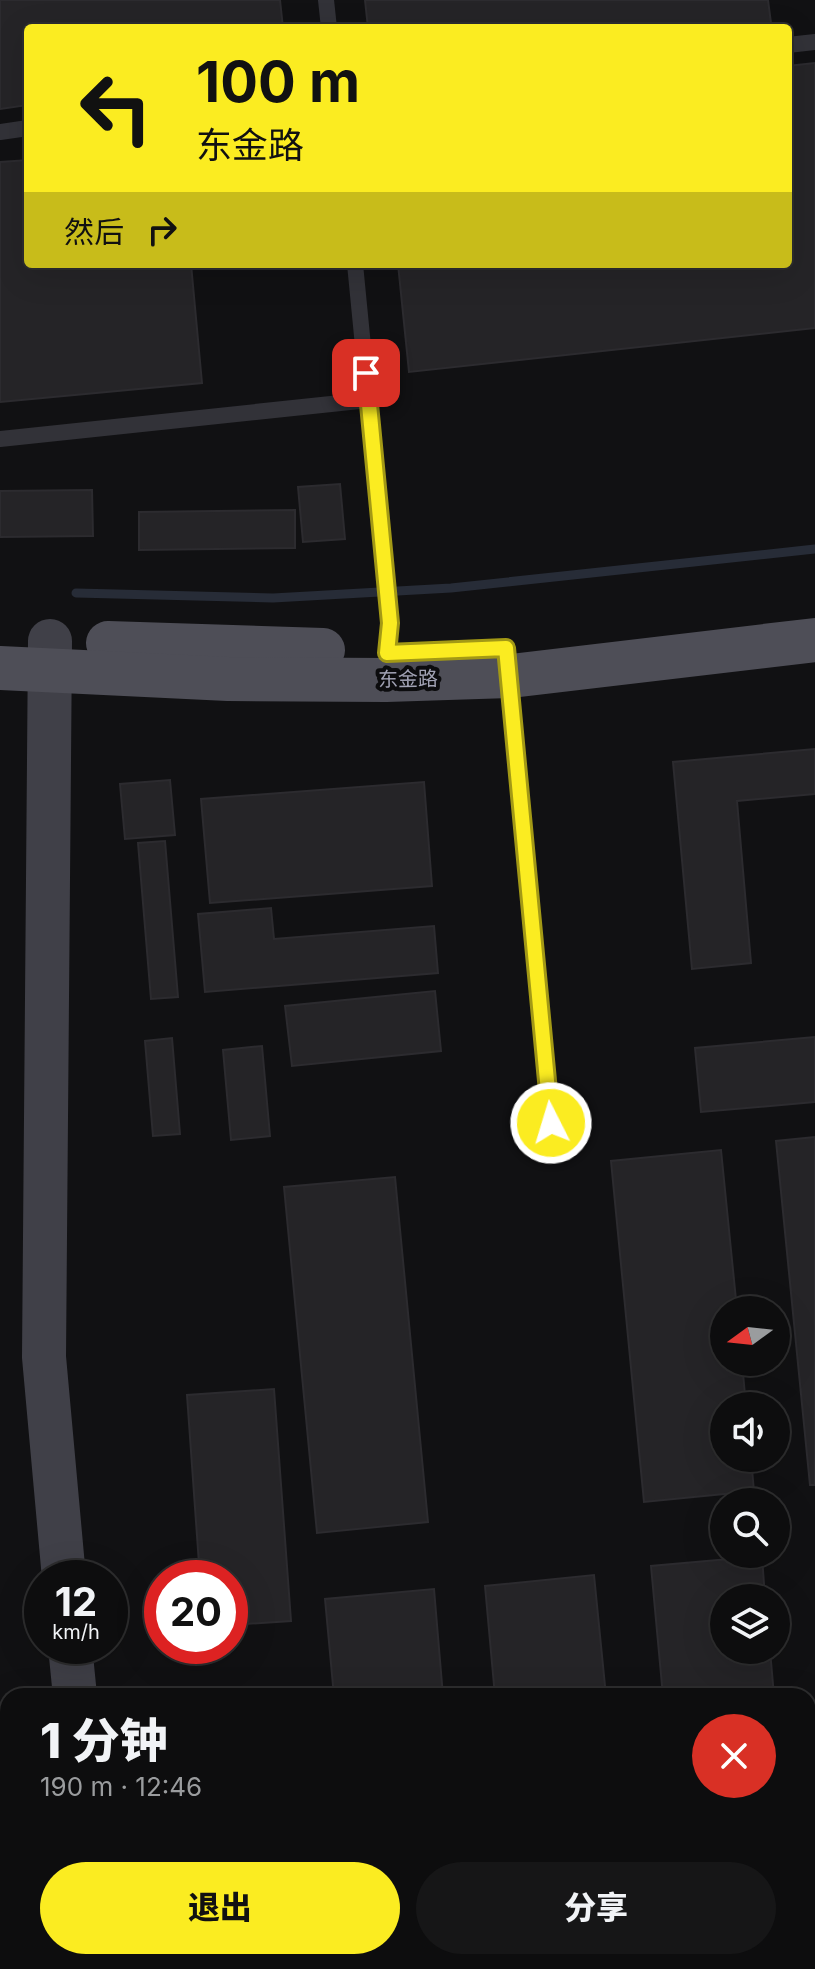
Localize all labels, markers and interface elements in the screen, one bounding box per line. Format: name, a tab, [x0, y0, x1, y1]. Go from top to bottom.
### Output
text: 100 m	[196, 48, 360, 116]
icon: left	[64, 56, 168, 160]
text: 东金路	[196, 123, 304, 167]
icon: right	[140, 208, 184, 252]
text: 然后	[64, 214, 124, 250]
pin	[332, 339, 400, 407]
icon: arrive	[344, 351, 388, 395]
street label: 东金路	[378, 666, 438, 692]
position arrow	[509, 1081, 593, 1165]
north arrow	[710, 1296, 790, 1376]
map controls	[710, 1296, 790, 1664]
button: sound	[710, 1392, 790, 1472]
button: search	[710, 1488, 790, 1568]
speed limit sign: 20	[144, 1560, 248, 1664]
text: 12	[55, 1577, 97, 1626]
button: layers	[710, 1584, 790, 1664]
text: km/h	[52, 1620, 100, 1644]
text: 1 分钟	[40, 1711, 168, 1770]
button: close	[692, 1714, 776, 1798]
text: 190 m · 12:46	[40, 1771, 202, 1802]
button: 退出	[40, 1862, 400, 1954]
button: 分享	[416, 1862, 776, 1954]

